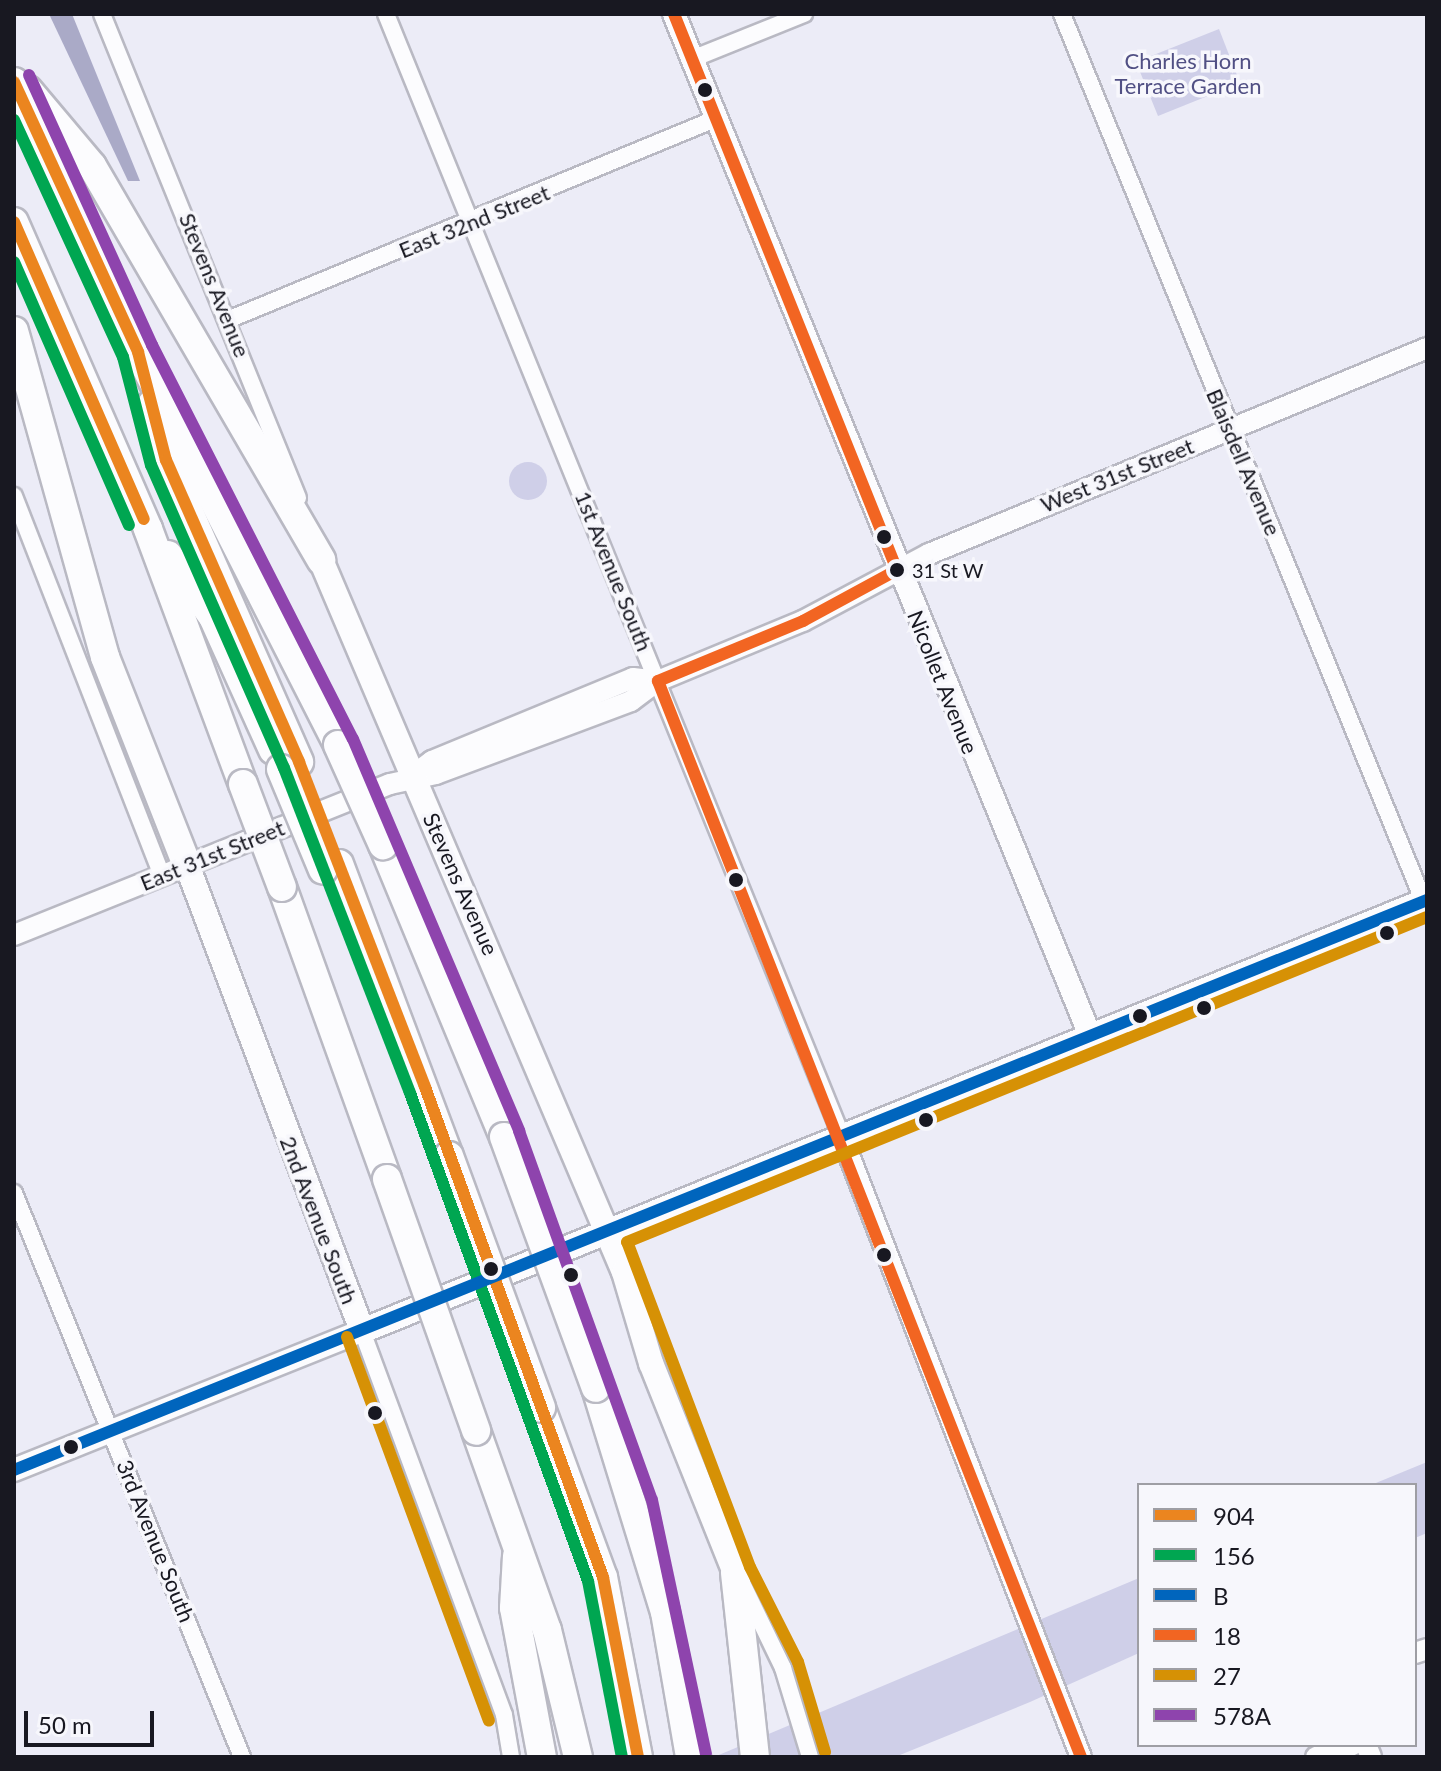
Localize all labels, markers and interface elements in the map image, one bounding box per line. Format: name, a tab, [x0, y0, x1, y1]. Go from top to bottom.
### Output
park label: Charles Horn Terrace Garden	[1115, 47, 1261, 98]
unlabelled marker	[697, 82, 713, 98]
street label: East 32nd Street	[395, 179, 553, 263]
street label: Stevens Avenue	[174, 209, 256, 361]
street label: Blaisdell Avenue	[1201, 384, 1287, 540]
street label: West 31st Street	[1037, 432, 1197, 518]
street label: 1st Avenue South	[570, 487, 658, 655]
unlabelled marker	[876, 529, 892, 545]
place label: 31 St W	[912, 558, 984, 582]
marker: 31 St W	[889, 562, 905, 578]
street label: Nicollet Avenue	[902, 606, 984, 758]
street label: Stevens Avenue	[418, 808, 504, 960]
street label: East 31st Street	[136, 814, 288, 896]
unlabelled marker	[728, 872, 744, 888]
unlabelled marker	[1379, 925, 1395, 941]
unlabelled marker	[1196, 1000, 1212, 1016]
unlabelled marker	[1132, 1008, 1148, 1024]
unlabelled marker	[918, 1112, 934, 1128]
street label: 2nd Avenue South	[275, 1132, 363, 1308]
unlabelled marker	[876, 1247, 892, 1263]
unlabelled marker	[483, 1261, 499, 1277]
unlabelled marker	[563, 1267, 579, 1283]
unlabelled marker	[367, 1405, 383, 1421]
unlabelled marker	[63, 1439, 79, 1455]
street label: 3rd Avenue South	[111, 1456, 201, 1626]
legend	[1137, 1483, 1417, 1747]
text: 904	[1213, 1501, 1255, 1530]
text: 156	[1213, 1541, 1255, 1570]
text: B	[1213, 1581, 1229, 1610]
text: 18	[1213, 1621, 1241, 1650]
text: 27	[1213, 1661, 1241, 1690]
scale bar	[28, 1695, 158, 1745]
text: 578A	[1213, 1701, 1271, 1730]
text: 50 m	[38, 1710, 92, 1739]

